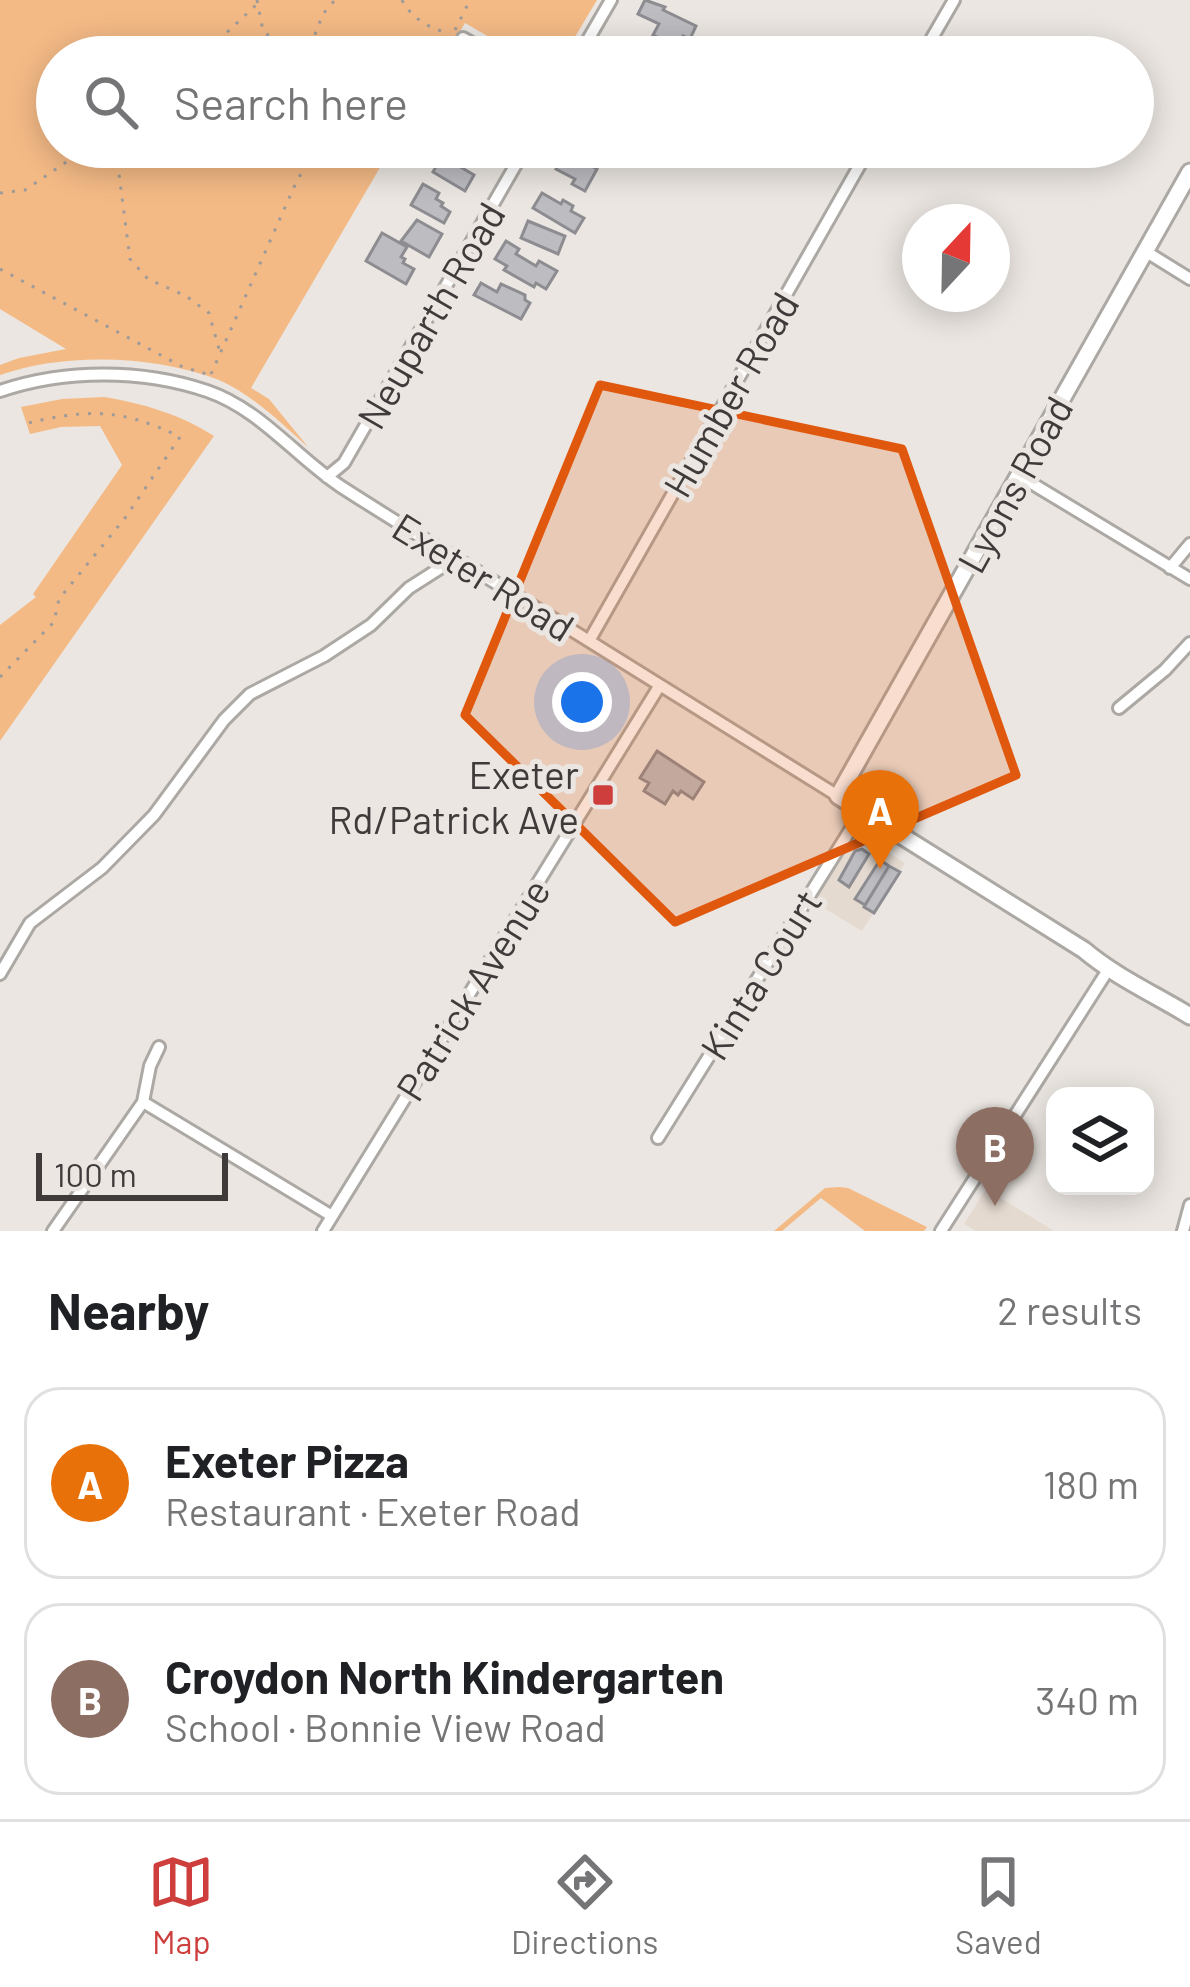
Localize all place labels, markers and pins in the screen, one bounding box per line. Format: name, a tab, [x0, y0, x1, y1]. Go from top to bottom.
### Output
place label: Exeter Rd/Patrick Ave	[328, 750, 579, 842]
pin: A	[841, 770, 919, 869]
marker: Exeter Rd/Patrick Ave	[590, 782, 616, 808]
pin: B	[956, 1107, 1034, 1206]

